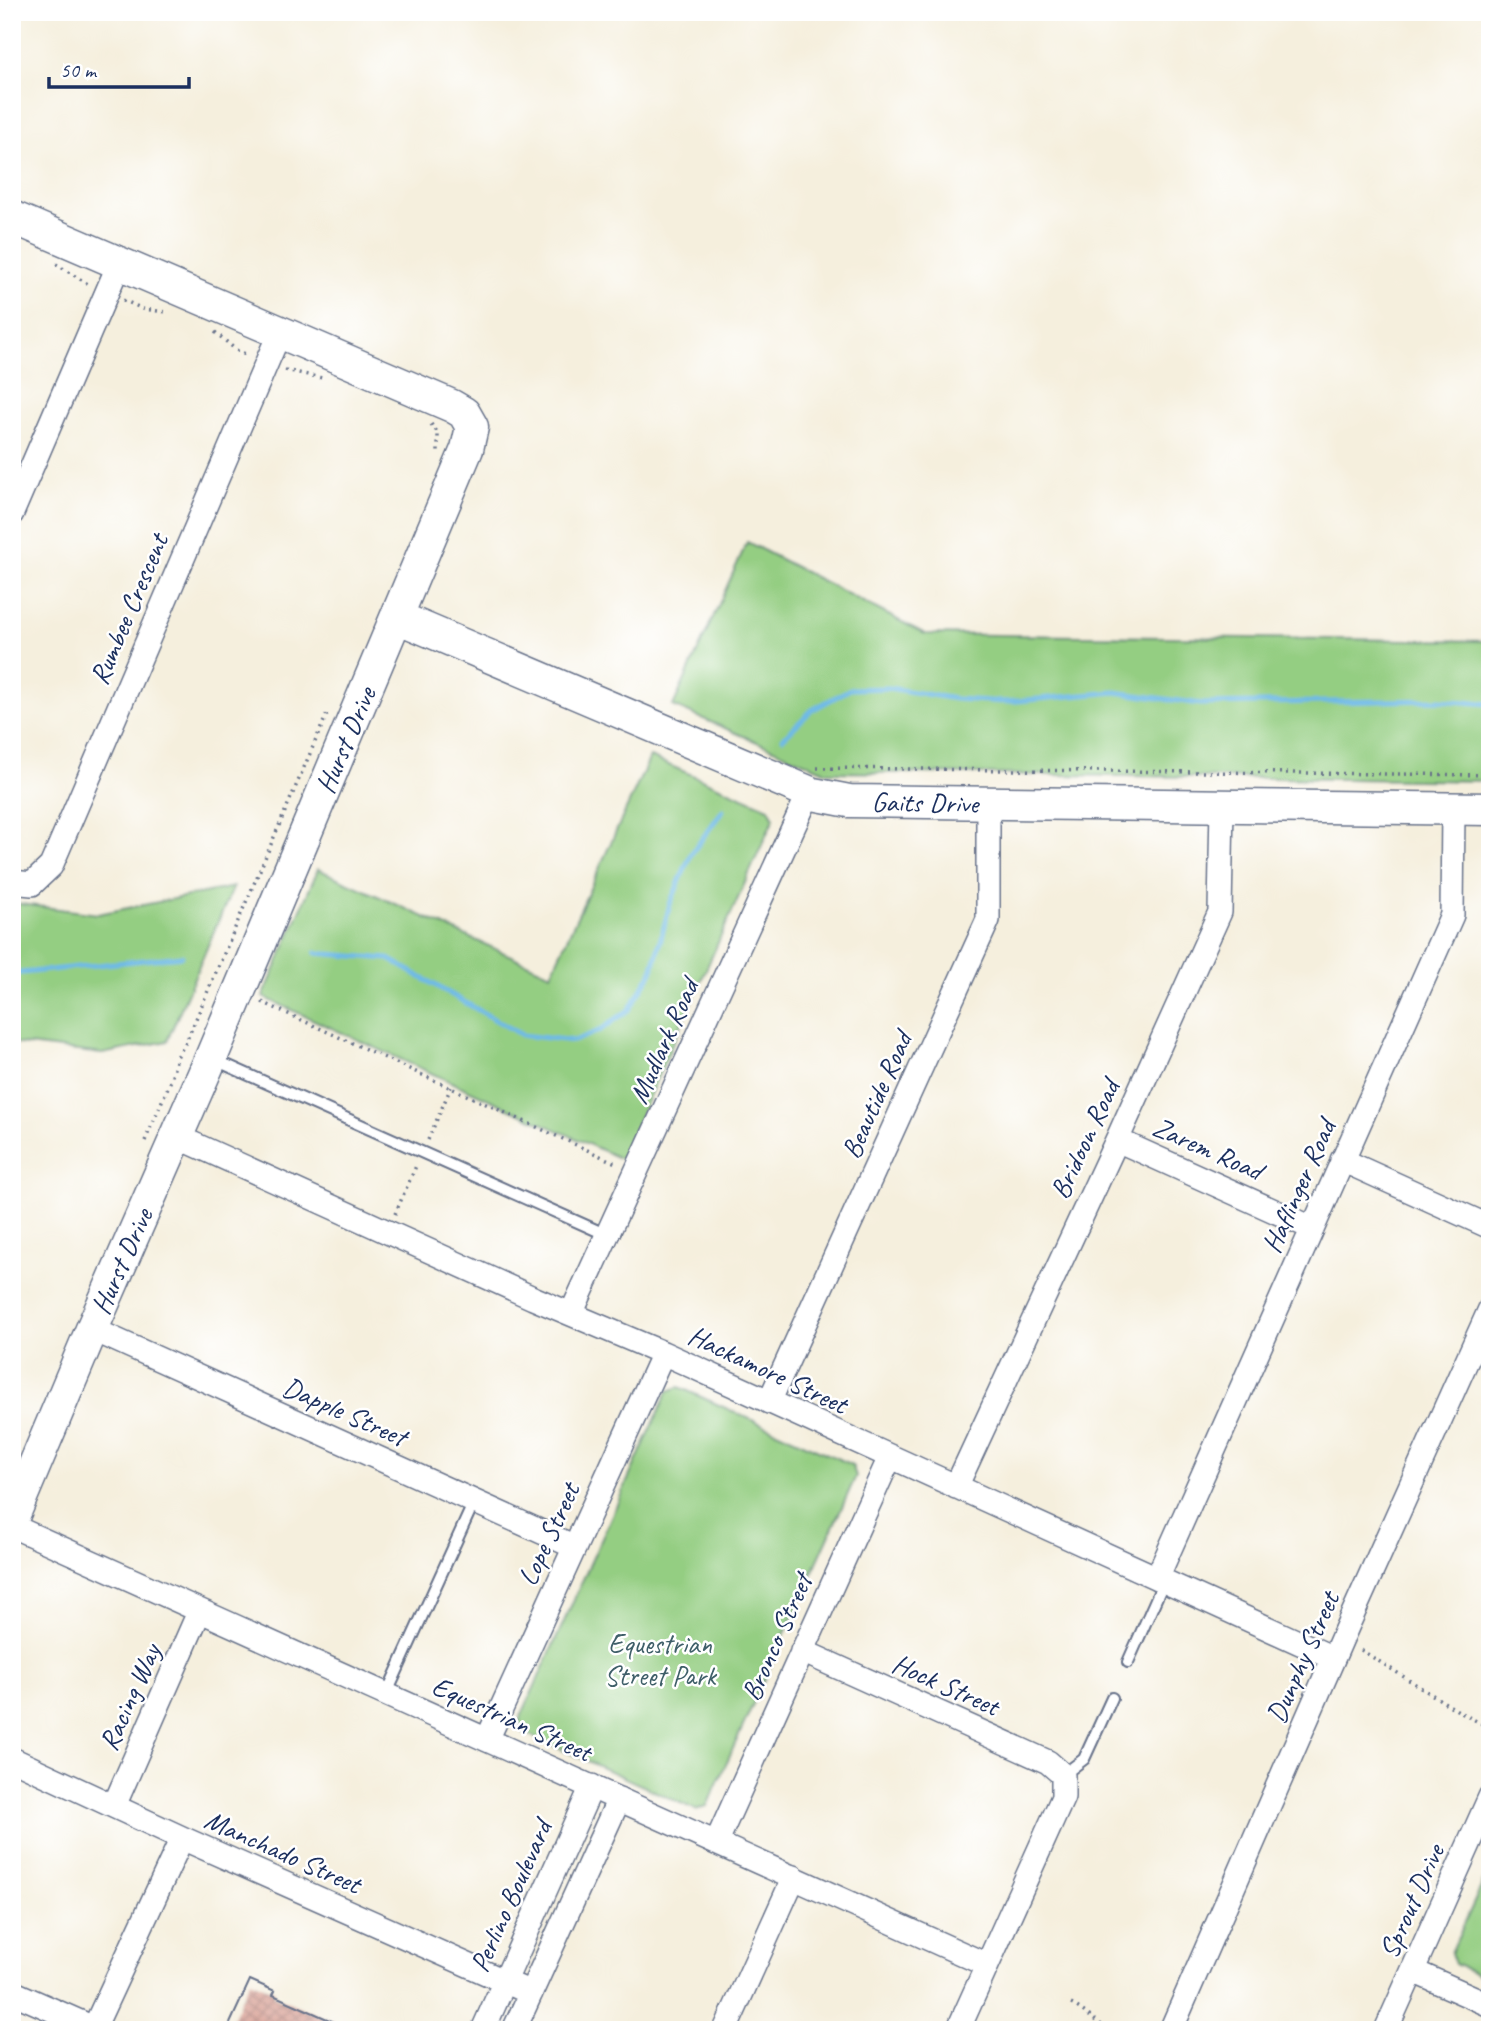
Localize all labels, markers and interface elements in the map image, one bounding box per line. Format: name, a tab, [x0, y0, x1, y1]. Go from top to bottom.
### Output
scale bar	[49, 46, 189, 90]
text: 50 m	[60, 57, 98, 83]
street label: Rumbee Crescent	[81, 526, 177, 690]
street label: Hurst Drive	[308, 680, 384, 798]
street label: Gaits Drive	[871, 784, 980, 821]
street label: Mudlark Road	[621, 970, 708, 1109]
street label: Beautide Road	[833, 1023, 921, 1164]
street label: Bridoon Road	[1042, 1071, 1129, 1204]
street label: Zarem Road	[1147, 1109, 1272, 1190]
street label: Haflinger Road	[1254, 1111, 1345, 1258]
street label: Hurst Drive	[83, 1201, 161, 1319]
street label: Hackamore Street	[683, 1317, 855, 1423]
street label: Dapple Street	[278, 1369, 415, 1456]
street label: Lope Street	[510, 1475, 588, 1591]
street label: Bronco Street	[733, 1565, 821, 1706]
street label: Dunphy Street	[1258, 1584, 1348, 1728]
park label: Equestrian Street Park	[604, 1626, 717, 1693]
street label: Racing Way	[91, 1636, 169, 1756]
street label: Hock Street	[887, 1645, 1007, 1725]
street label: Equestrian Street	[427, 1668, 599, 1770]
street label: Manchado Street	[199, 1802, 369, 1902]
street label: Perlino Boulevard	[462, 1811, 561, 1977]
street label: Sprout Drive	[1371, 1837, 1453, 1963]

